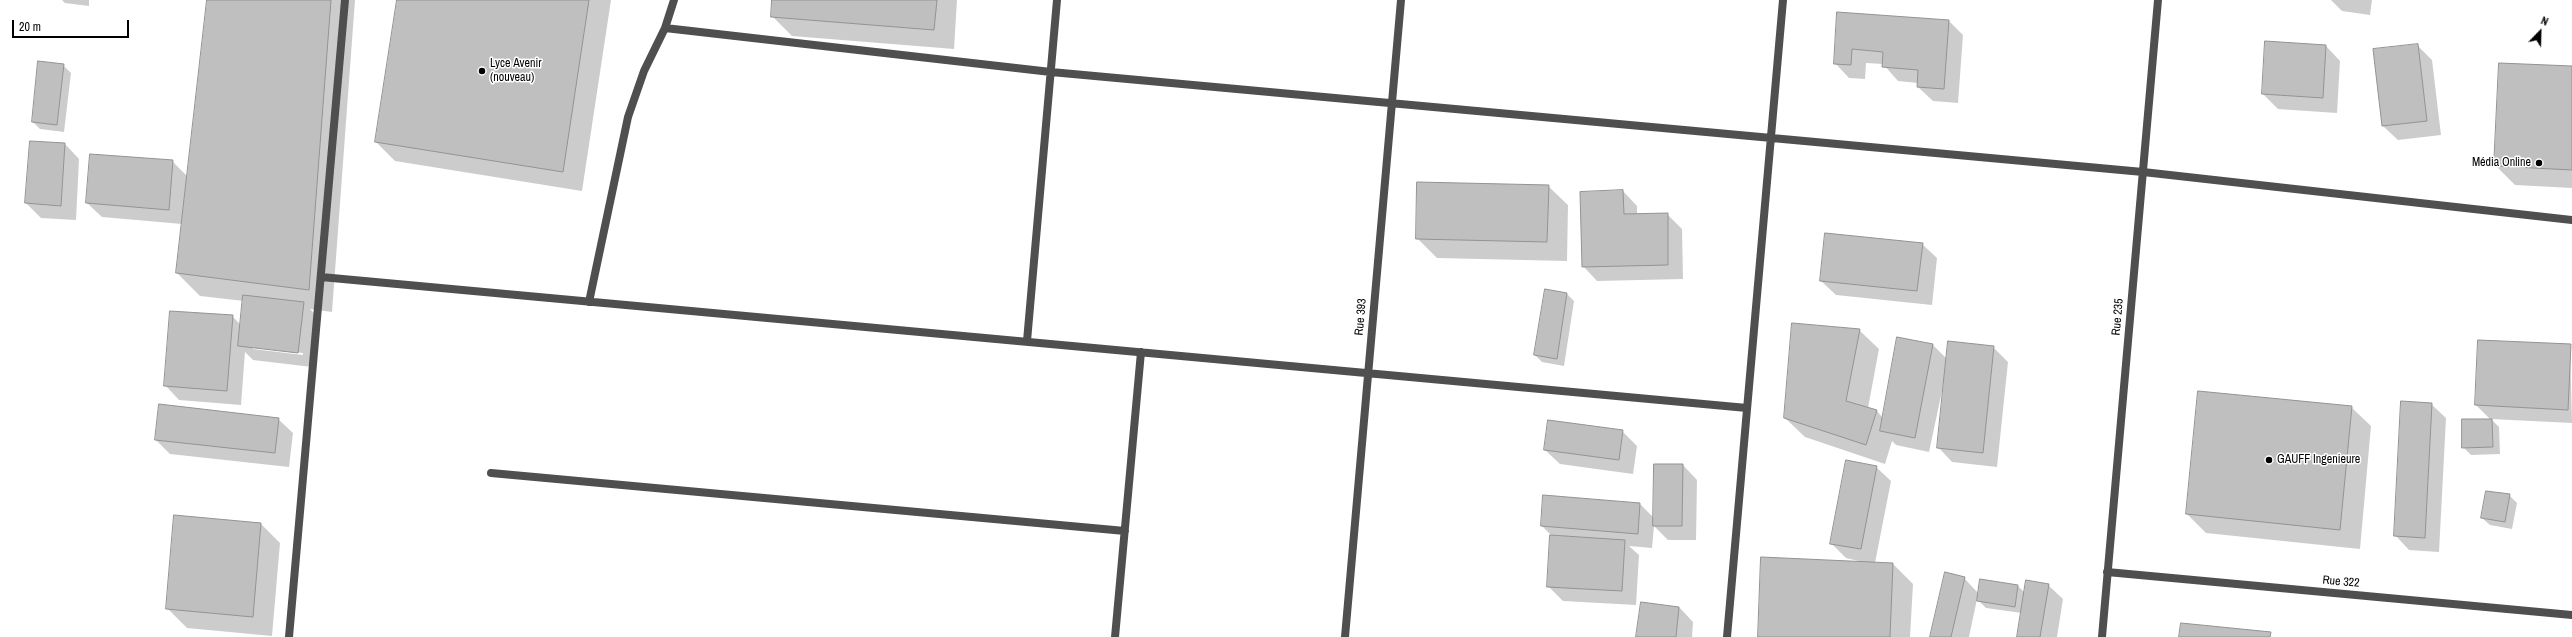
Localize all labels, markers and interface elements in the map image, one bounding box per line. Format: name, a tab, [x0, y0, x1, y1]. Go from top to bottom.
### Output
scale bar	[14, 12, 131, 38]
north arrow	[2520, 12, 2560, 52]
text: N	[2539, 13, 2550, 29]
text: 20 m	[19, 19, 41, 35]
place label: Lyce Avenir (nouveau)	[490, 57, 541, 85]
marker: Lyce Avenir (nouveau)	[477, 66, 487, 76]
place label: Média Online	[2472, 156, 2531, 170]
marker: Média Online	[2534, 158, 2544, 168]
street label: Rue 393	[1352, 298, 1370, 336]
street label: Rue 235	[2109, 298, 2127, 336]
place label: GAUFF Ingenieure	[2277, 453, 2360, 467]
marker: GAUFF Ingenieure	[2264, 455, 2274, 465]
street label: Rue 322	[2322, 573, 2360, 591]

